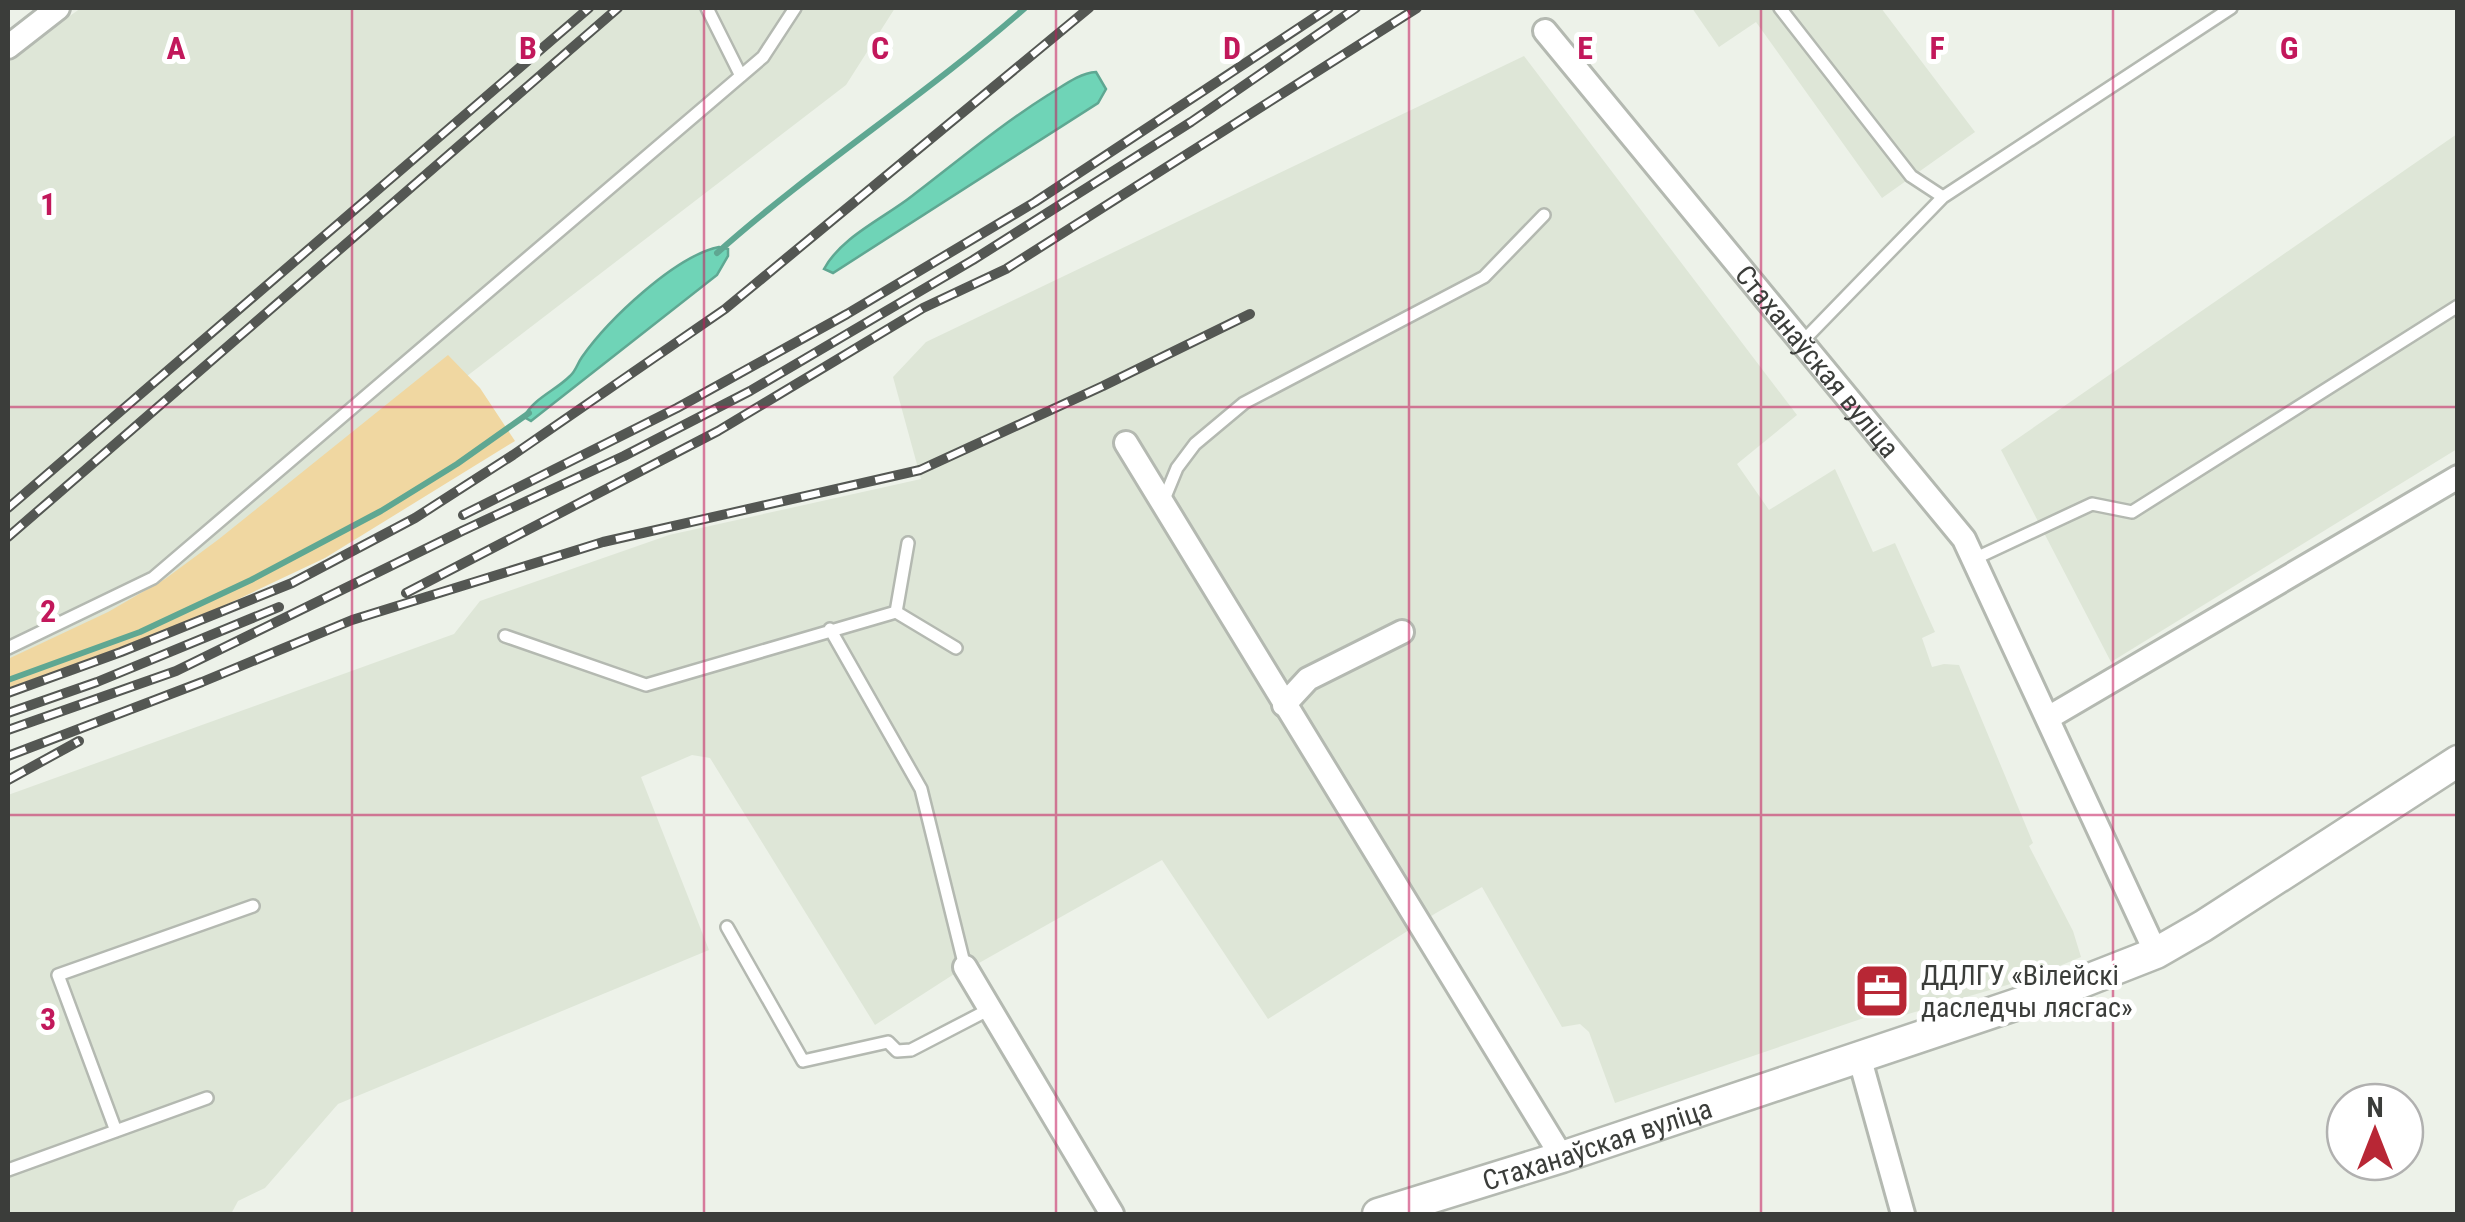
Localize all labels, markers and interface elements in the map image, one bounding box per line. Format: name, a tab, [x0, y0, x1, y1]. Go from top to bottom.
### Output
text: A	[166, 29, 186, 67]
text: B	[519, 29, 537, 67]
text: C	[871, 29, 889, 67]
text: D	[1223, 29, 1241, 67]
text: E	[1577, 29, 1593, 67]
text: F	[1929, 29, 1945, 67]
text: G	[2280, 29, 2298, 67]
text: 1	[40, 185, 56, 223]
street label: Стаханаўская вуліца	[1728, 259, 1906, 464]
text: 2	[40, 592, 56, 630]
place label: ДДЛГУ «Вілейскі даследчы лясгас»	[1921, 959, 2133, 1024]
office icon: ДДЛГУ «Вілейскі даследчы лясгас»	[1852, 961, 1912, 1021]
text: 3	[40, 1000, 56, 1038]
north arrow	[2325, 1082, 2425, 1182]
text: N	[2366, 1091, 2384, 1124]
street label: Стаханаўская вуліца	[1479, 1092, 1716, 1198]

